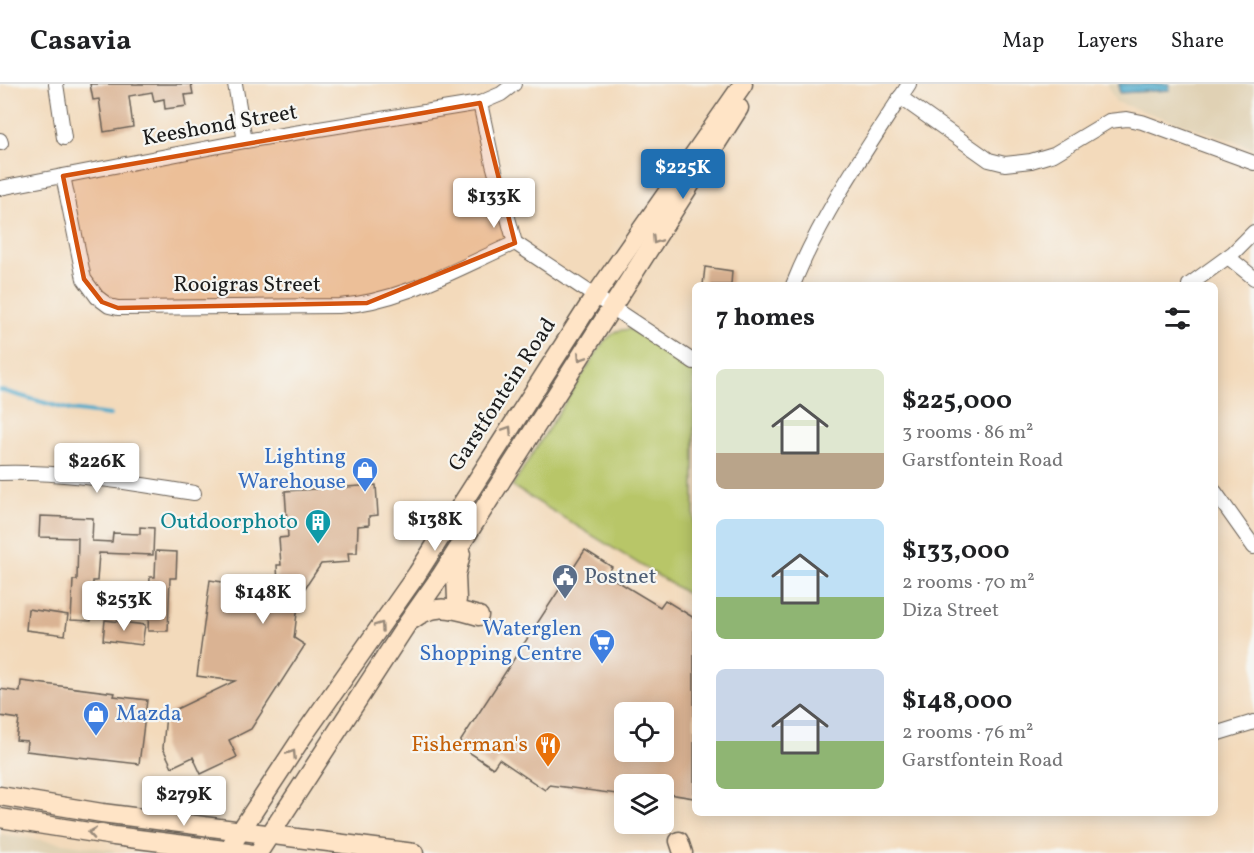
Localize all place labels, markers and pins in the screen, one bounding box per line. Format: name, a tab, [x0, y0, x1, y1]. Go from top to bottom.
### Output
pin: $225K	[641, 149, 725, 200]
pin: $133K	[452, 178, 536, 229]
place label: Lighting Warehouse	[238, 442, 346, 498]
pin: $226K	[55, 443, 139, 494]
shop icon: Lighting Warehouse	[350, 455, 380, 493]
pin: $138K	[393, 501, 477, 552]
place label: Outdoorphoto	[161, 507, 298, 538]
building icon: Outdoorphoto	[303, 507, 333, 545]
public building icon: Postnet	[550, 562, 580, 600]
place label: Postnet	[584, 562, 657, 593]
pin: $148K	[221, 574, 305, 625]
pin: $253K	[82, 581, 166, 632]
place label: Waterglen Shopping Centre	[419, 614, 582, 670]
supermarket icon: Waterglen Shopping Centre	[587, 627, 617, 665]
shop icon: Mazda	[81, 699, 111, 737]
place label: Mazda	[116, 699, 182, 730]
place label: Fisherman's	[411, 730, 528, 761]
restaurant icon: Fisherman's	[533, 730, 563, 768]
pin: $279K	[142, 776, 226, 827]

